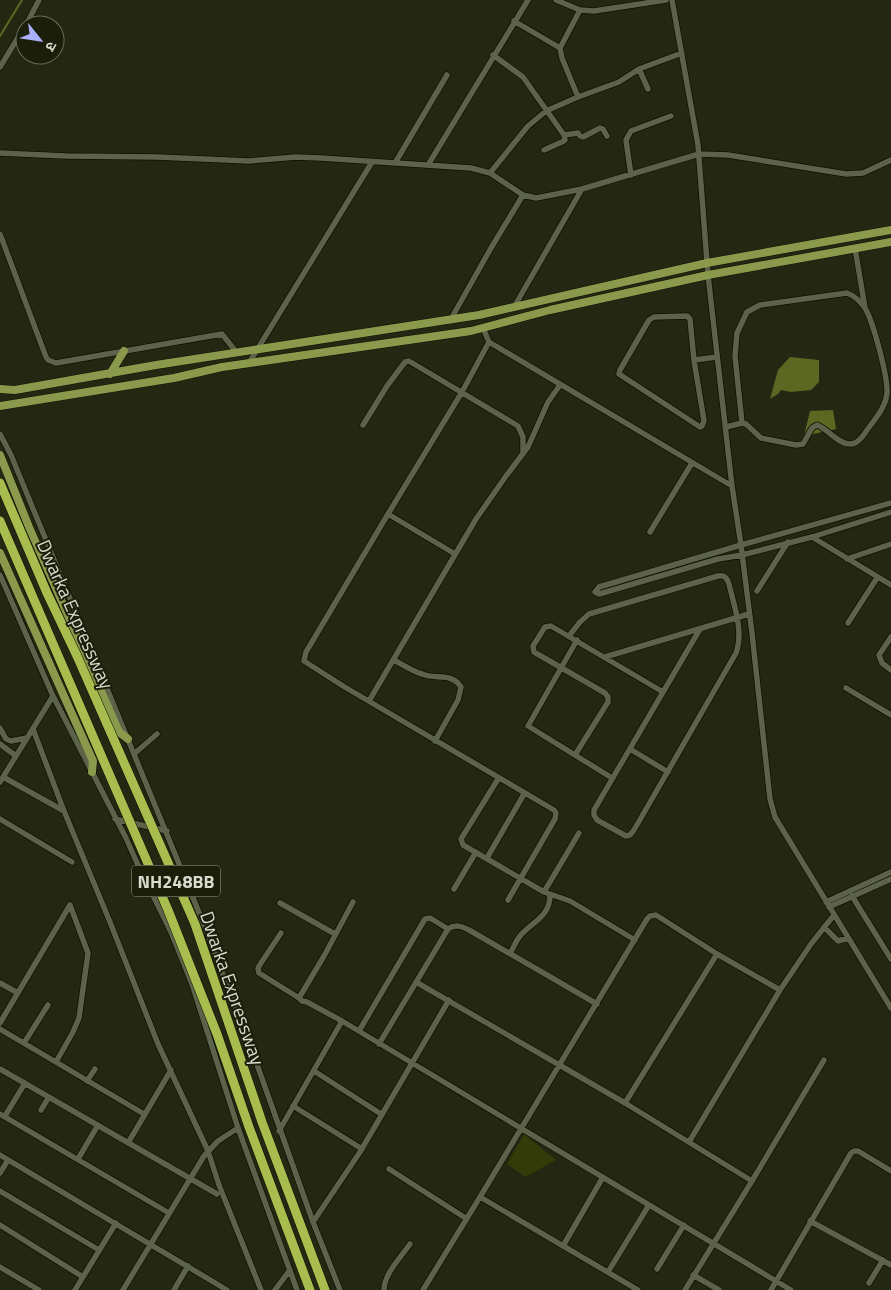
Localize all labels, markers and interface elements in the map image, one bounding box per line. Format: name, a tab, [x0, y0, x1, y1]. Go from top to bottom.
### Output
north arrow	[15, 15, 65, 65]
text: उ	[40, 38, 63, 56]
street label: Dwarka Expressway	[30, 534, 122, 694]
road number: NH248BB	[132, 866, 220, 896]
street label: Dwarka Expressway	[193, 907, 273, 1069]

